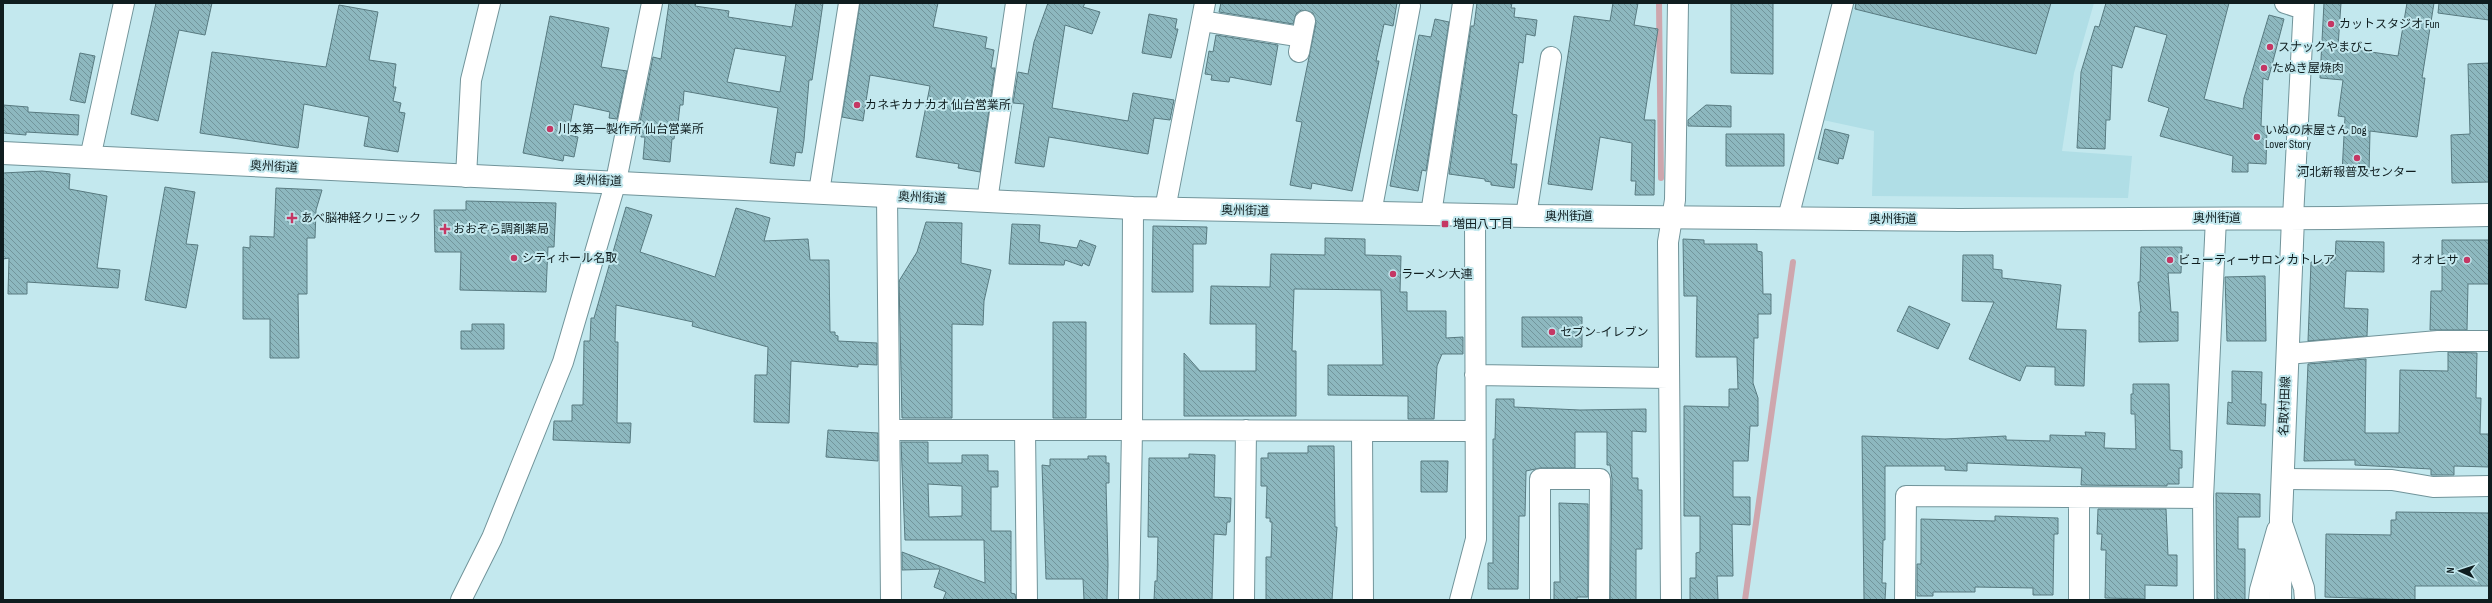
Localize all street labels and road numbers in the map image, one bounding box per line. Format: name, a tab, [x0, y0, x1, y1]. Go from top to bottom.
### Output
street label: 奥州街道	[250, 158, 298, 176]
street label: 奥州街道	[574, 173, 622, 189]
street label: 奥州街道	[898, 189, 946, 207]
street label: 奥州街道	[1221, 203, 1269, 219]
street label: 奥州街道	[1545, 209, 1593, 224]
street label: 奥州街道	[2193, 211, 2241, 226]
street label: 奥州街道	[1869, 212, 1917, 227]
street label: 名取村田線	[2276, 376, 2294, 436]

